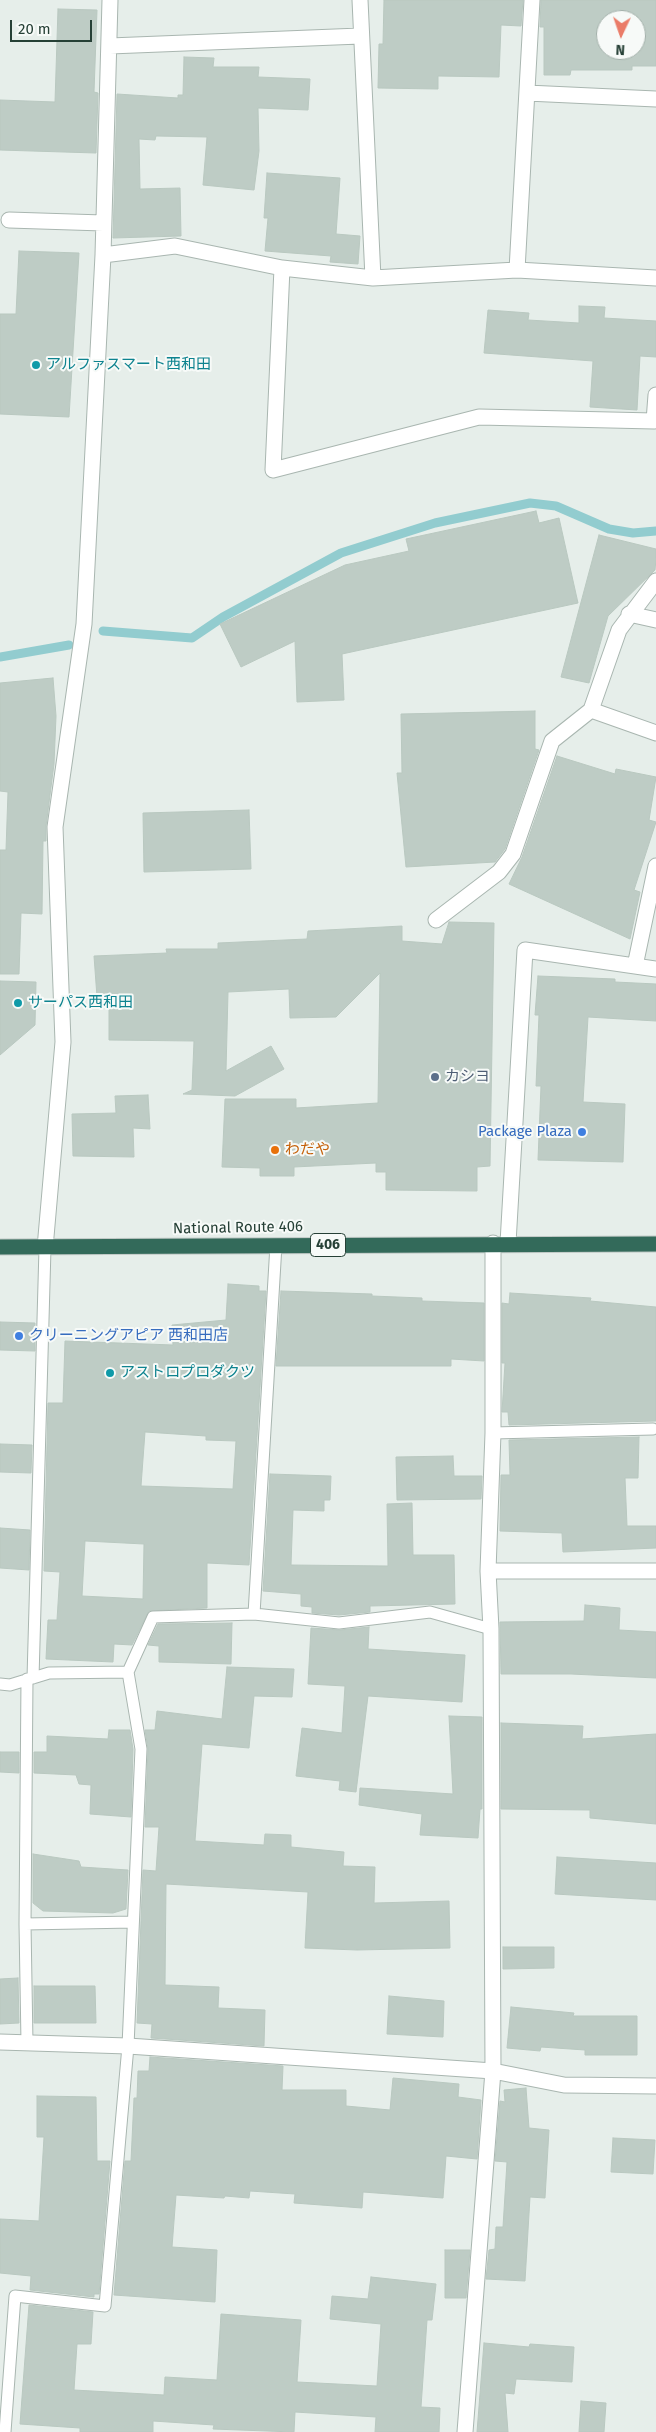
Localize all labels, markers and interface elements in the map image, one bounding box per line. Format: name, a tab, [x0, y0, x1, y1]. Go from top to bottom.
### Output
scale bar	[12, 10, 95, 42]
north arrow	[596, 10, 646, 60]
text: 20 m	[18, 20, 51, 38]
text: N	[615, 41, 625, 58]
place label: アルファスマート西和田	[46, 356, 211, 374]
marker: アルファスマート西和田	[30, 359, 42, 371]
place label: サーパス西和田	[28, 994, 133, 1012]
marker: サーパス西和田	[12, 997, 24, 1009]
place label: カシヨ	[445, 1068, 490, 1086]
marker: カシヨ	[429, 1071, 441, 1083]
place label: Package Plaza	[478, 1123, 572, 1141]
marker: Package Plaza	[576, 1126, 588, 1138]
place label: わだや	[285, 1141, 330, 1159]
marker: わだや	[269, 1144, 281, 1156]
street label: National Route 406	[173, 1218, 303, 1238]
road number: 406	[310, 1234, 346, 1256]
place label: クリーニングアピア 西和田店	[29, 1327, 228, 1345]
marker: クリーニングアピア 西和田店	[13, 1330, 25, 1342]
place label: アストロプロダクツ	[120, 1364, 255, 1382]
marker: アストロプロダクツ	[104, 1367, 116, 1379]

